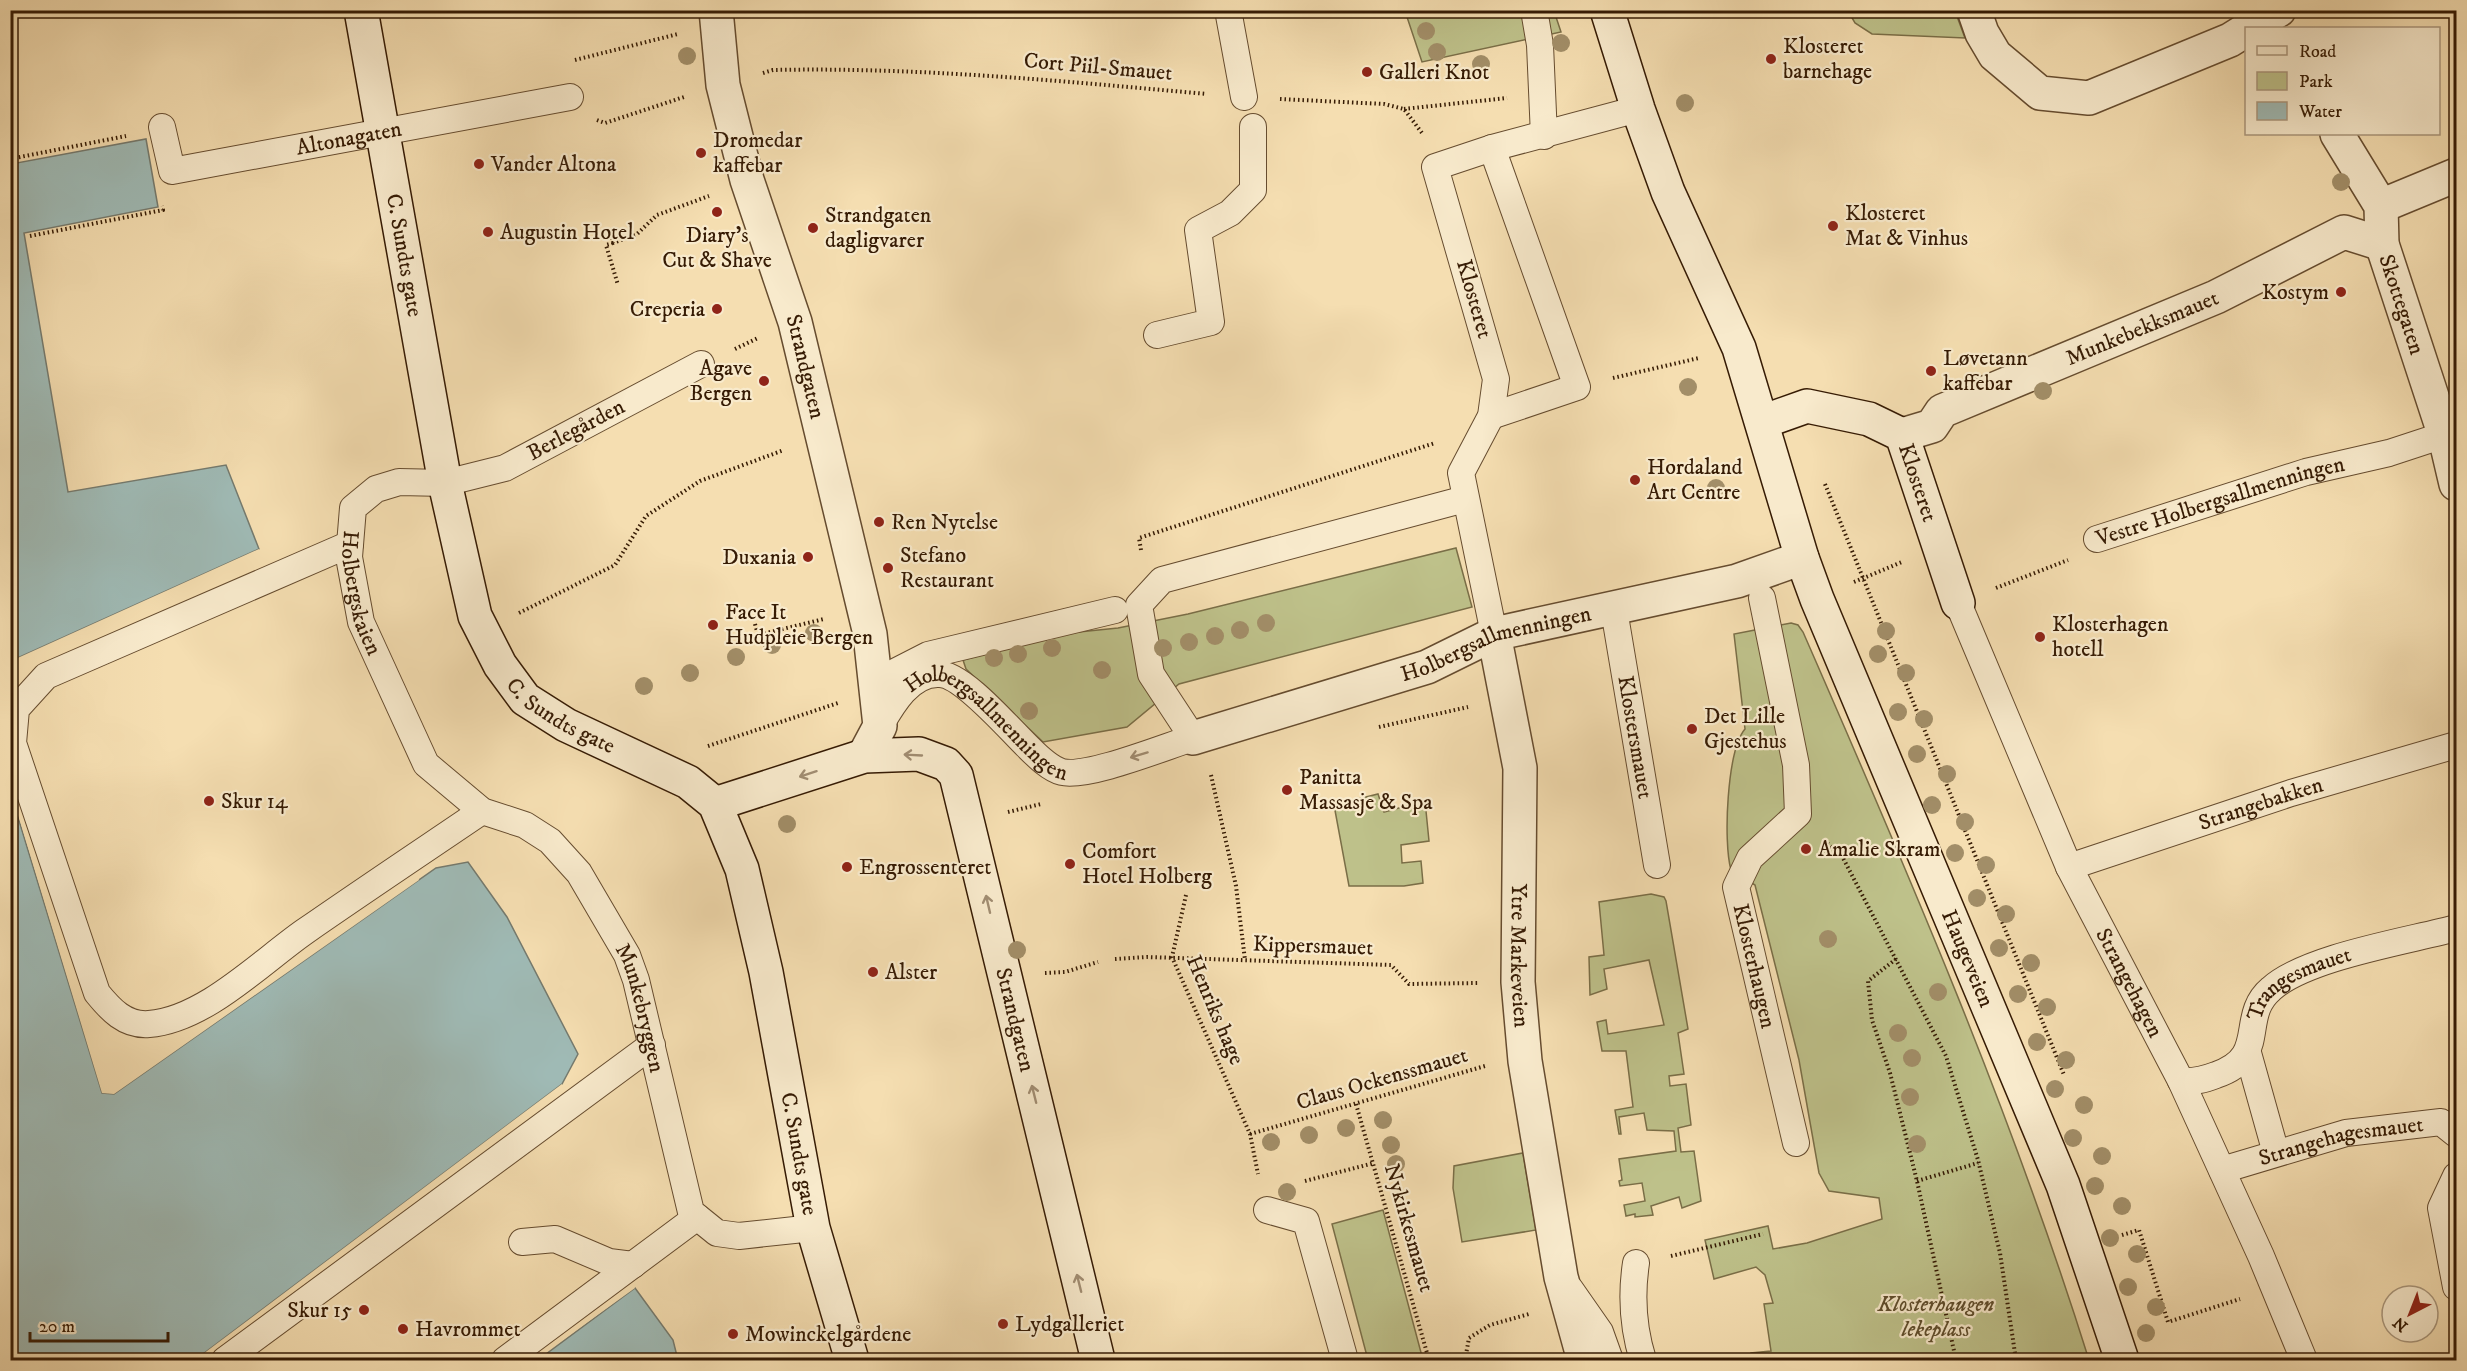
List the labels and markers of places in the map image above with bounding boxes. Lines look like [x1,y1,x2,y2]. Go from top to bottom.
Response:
place label: Klosteret barnehage [1783,33,1872,85]
marker: Klosteret barnehage [1764,52,1778,66]
place label: Galleri Knot [1379,59,1489,86]
marker: Galleri Knot [1360,65,1374,79]
place label: Dromedar kaffebar [713,127,803,179]
marker: Dromedar kaffebar [694,146,708,160]
place label: Vander Altona [490,151,617,178]
marker: Vander Altona [472,157,486,171]
place label: Klosteret Mat & Vinhus [1845,200,1968,252]
place label: Strandgaten dagligvarer [825,202,932,254]
marker: Diary's Cut & Shave [710,205,724,219]
place label: Augustin Hotel [500,219,634,246]
marker: Klosteret Mat & Vinhus [1826,219,1840,233]
marker: Strandgaten dagligvarer [806,221,820,235]
place label: Diary's Cut & Shave [662,222,772,274]
marker: Augustin Hotel [481,225,495,239]
place label: Kostym [2262,279,2329,306]
marker: Kostym [2334,285,2348,299]
place label: Creperia [630,296,706,323]
marker: Creperia [710,302,724,316]
place label: Løvetann kaffebar [1943,345,2028,397]
place label: Agave Bergen [689,355,753,407]
marker: Løvetann kaffebar [1924,364,1938,378]
marker: Agave Bergen [757,374,771,388]
place label: Hordaland Art Centre [1647,454,1743,506]
marker: Hordaland Art Centre [1628,473,1642,487]
place label: Ren Nytelse [891,509,998,536]
marker: Ren Nytelse [872,515,886,529]
place label: Stefano Restaurant [900,542,994,594]
place label: Duxania [722,544,797,571]
marker: Duxania [801,550,815,564]
marker: Stefano Restaurant [881,561,895,575]
place label: Face It Hudpleie Bergen [725,599,874,651]
place label: Klosterhagen hotell [2052,611,2169,663]
marker: Face It Hudpleie Bergen [706,618,720,632]
marker: Klosterhagen hotell [2033,630,2047,644]
place label: Det Lille Gjestehus [1704,703,1787,755]
marker: Det Lille Gjestehus [1685,722,1699,736]
place label: Panitta Massasje & Spa [1299,764,1433,816]
marker: Panitta Massasje & Spa [1280,783,1294,797]
place label: Skur 14 [221,788,289,815]
marker: Skur 14 [202,794,216,808]
place label: Amalie Skram [1818,836,1941,863]
place label: Comfort Hotel Holberg [1082,838,1212,890]
marker: Amalie Skram [1799,842,1813,856]
place label: Engrossenteret [859,854,991,881]
marker: Comfort Hotel Holberg [1063,857,1077,871]
marker: Engrossenteret [840,860,854,874]
place label: Alster [885,959,938,986]
marker: Alster [866,965,880,979]
place label: Skur 15 [287,1297,352,1324]
marker: Skur 15 [357,1303,371,1317]
place label: Lydgalleriet [1015,1311,1124,1338]
place label: Havrommet [415,1316,520,1343]
marker: Lydgalleriet [996,1317,1010,1331]
place label: Mowinckelgårdene [745,1321,911,1348]
marker: Havrommet [396,1322,410,1336]
marker: Mowinckelgårdene [726,1327,740,1341]

